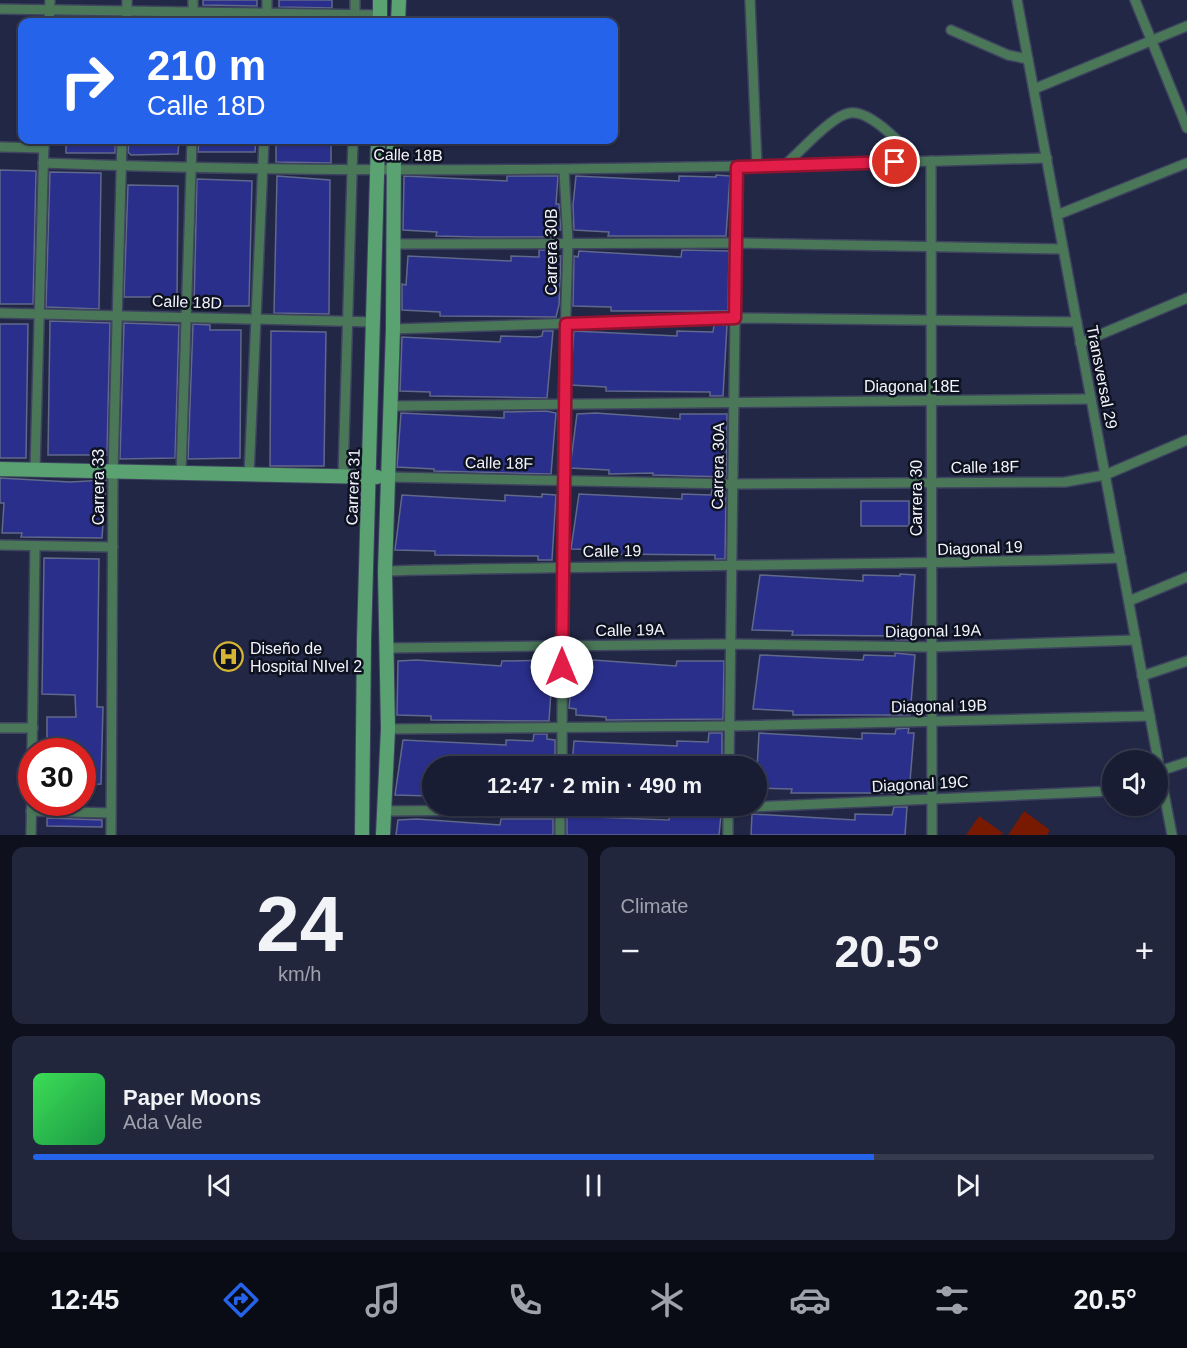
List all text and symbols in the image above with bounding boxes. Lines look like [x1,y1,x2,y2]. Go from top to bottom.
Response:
icon: right [48,42,126,120]
text: 210 m [147,42,266,89]
text: Calle 18D [147,91,266,121]
pin [869,136,920,187]
icon: arrive [878,145,911,178]
street label: Calle 18B [373,146,443,164]
street label: Carrera 30B [543,208,560,296]
street label: Calle 18D [152,292,222,312]
street label: Transversal 29 [1084,324,1120,430]
street label: Diagonal 18E [864,378,960,395]
street label: Carrera 30A [709,422,727,510]
street label: Carrera 31 [343,448,363,526]
street label: Carrera 33 [90,449,107,525]
street label: Calle 18F [465,454,534,472]
street label: Calle 18F [951,458,1020,476]
street label: Carrera 30 [908,460,925,536]
street label: Diagonal 19 [937,538,1023,558]
street label: Calle 19 [583,542,642,560]
street label: Calle 19A [595,621,665,639]
street label: Diagonal 19A [885,622,982,640]
position arrow [530,635,594,699]
place label: Diseño de Hospital NIvel 2 [250,640,362,675]
hospital icon: Diseño de Hospital NIvel 2 [213,641,245,673]
street label: Diagonal 19B [891,697,987,715]
speed limit sign: 30 [18,738,96,816]
map controls [1102,750,1168,816]
button: sound [1102,750,1168,816]
text: 12:47 · 2 min · 490 m [487,773,702,798]
street label: Diagonal 19C [871,773,969,795]
text: 24 [256,880,343,968]
text: Climate [621,895,688,917]
text: 20.5° [834,926,940,977]
text: − [621,932,640,969]
text: + [1135,932,1154,969]
text: km/h [278,963,321,985]
text: Paper Moons [123,1085,261,1110]
text: Ada Vale [123,1111,203,1133]
icon: previous [203,1169,236,1202]
icon: pause [577,1169,610,1202]
icon: next [951,1169,984,1202]
icon: directions [220,1279,262,1321]
icon: music [362,1279,404,1321]
icon: phone [504,1279,546,1321]
icon: climate [646,1279,688,1321]
icon: car [789,1279,831,1321]
icon: filters [931,1279,973,1321]
text: 12:45 [50,1285,119,1315]
text: 20.5° [1073,1285,1137,1315]

